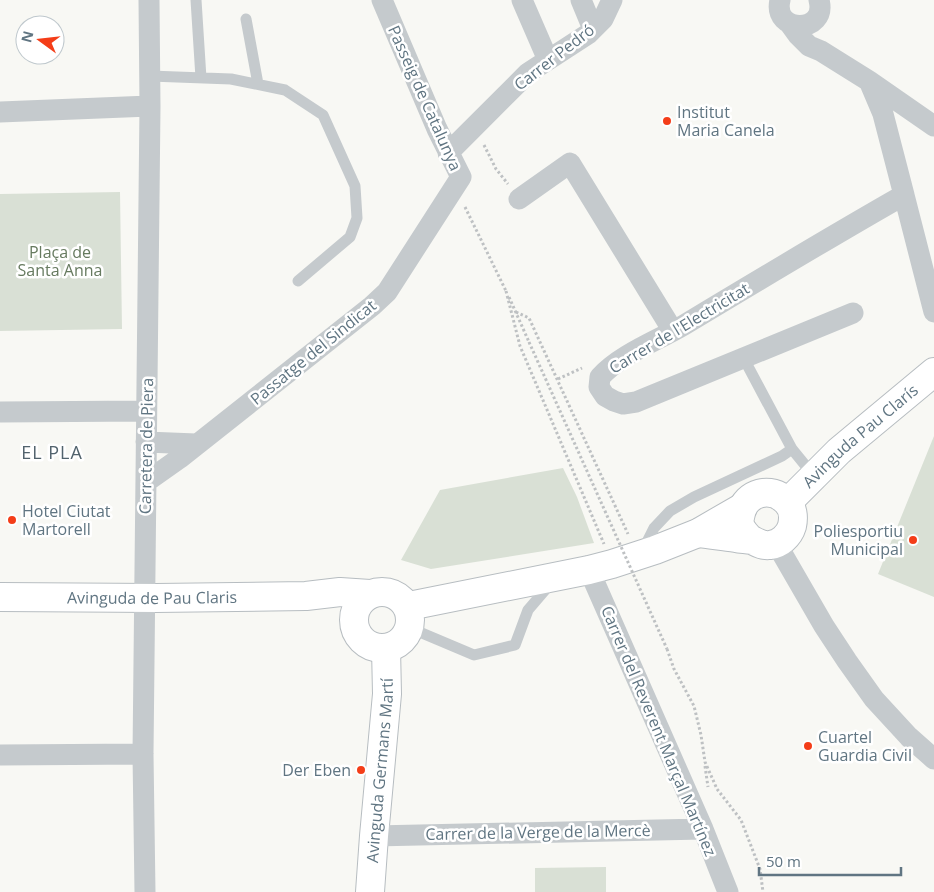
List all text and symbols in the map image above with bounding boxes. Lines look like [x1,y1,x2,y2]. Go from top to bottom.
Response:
north arrow [15,15,65,65]
street label: Carrer Pedró [509,19,599,95]
street label: Passeig de Catalunya [383,22,467,174]
text: N [16,29,38,44]
place label: Institut Maria Canela [677,101,775,141]
marker: Institut Maria Canela [661,115,673,127]
park label: Plaça de Santa Anna [18,241,102,281]
street label: Carrer de l'Electricitat [605,277,754,379]
street label: Passatge del Sindicat [246,294,381,410]
street label: Carretera de Piera [134,378,158,514]
street label: Avinguda Pau Clarís [798,379,922,492]
district label: EL PLA [21,440,83,464]
place label: Hotel Ciutat Martorell [22,500,111,540]
marker: Hotel Ciutat Martorell [6,514,18,526]
place label: Poliesportiu Municipal [814,520,903,560]
marker: Poliesportiu Municipal [907,534,919,546]
street label: Avinguda de Pau Claris [67,586,237,609]
street label: Carrer del Reverent Marçal Martínez [596,602,722,860]
street label: Avinguda Germans Martí [361,677,398,864]
place label: Cuartel Guardia Civil [818,726,912,766]
marker: Cuartel Guardia Civil [802,740,814,752]
place label: Der Eben [282,759,351,781]
marker: Der Eben [355,764,367,776]
street label: Carrer de la Verge de la Mercè [425,819,651,845]
scale bar [759,844,902,876]
text: 50 m [766,851,801,871]

